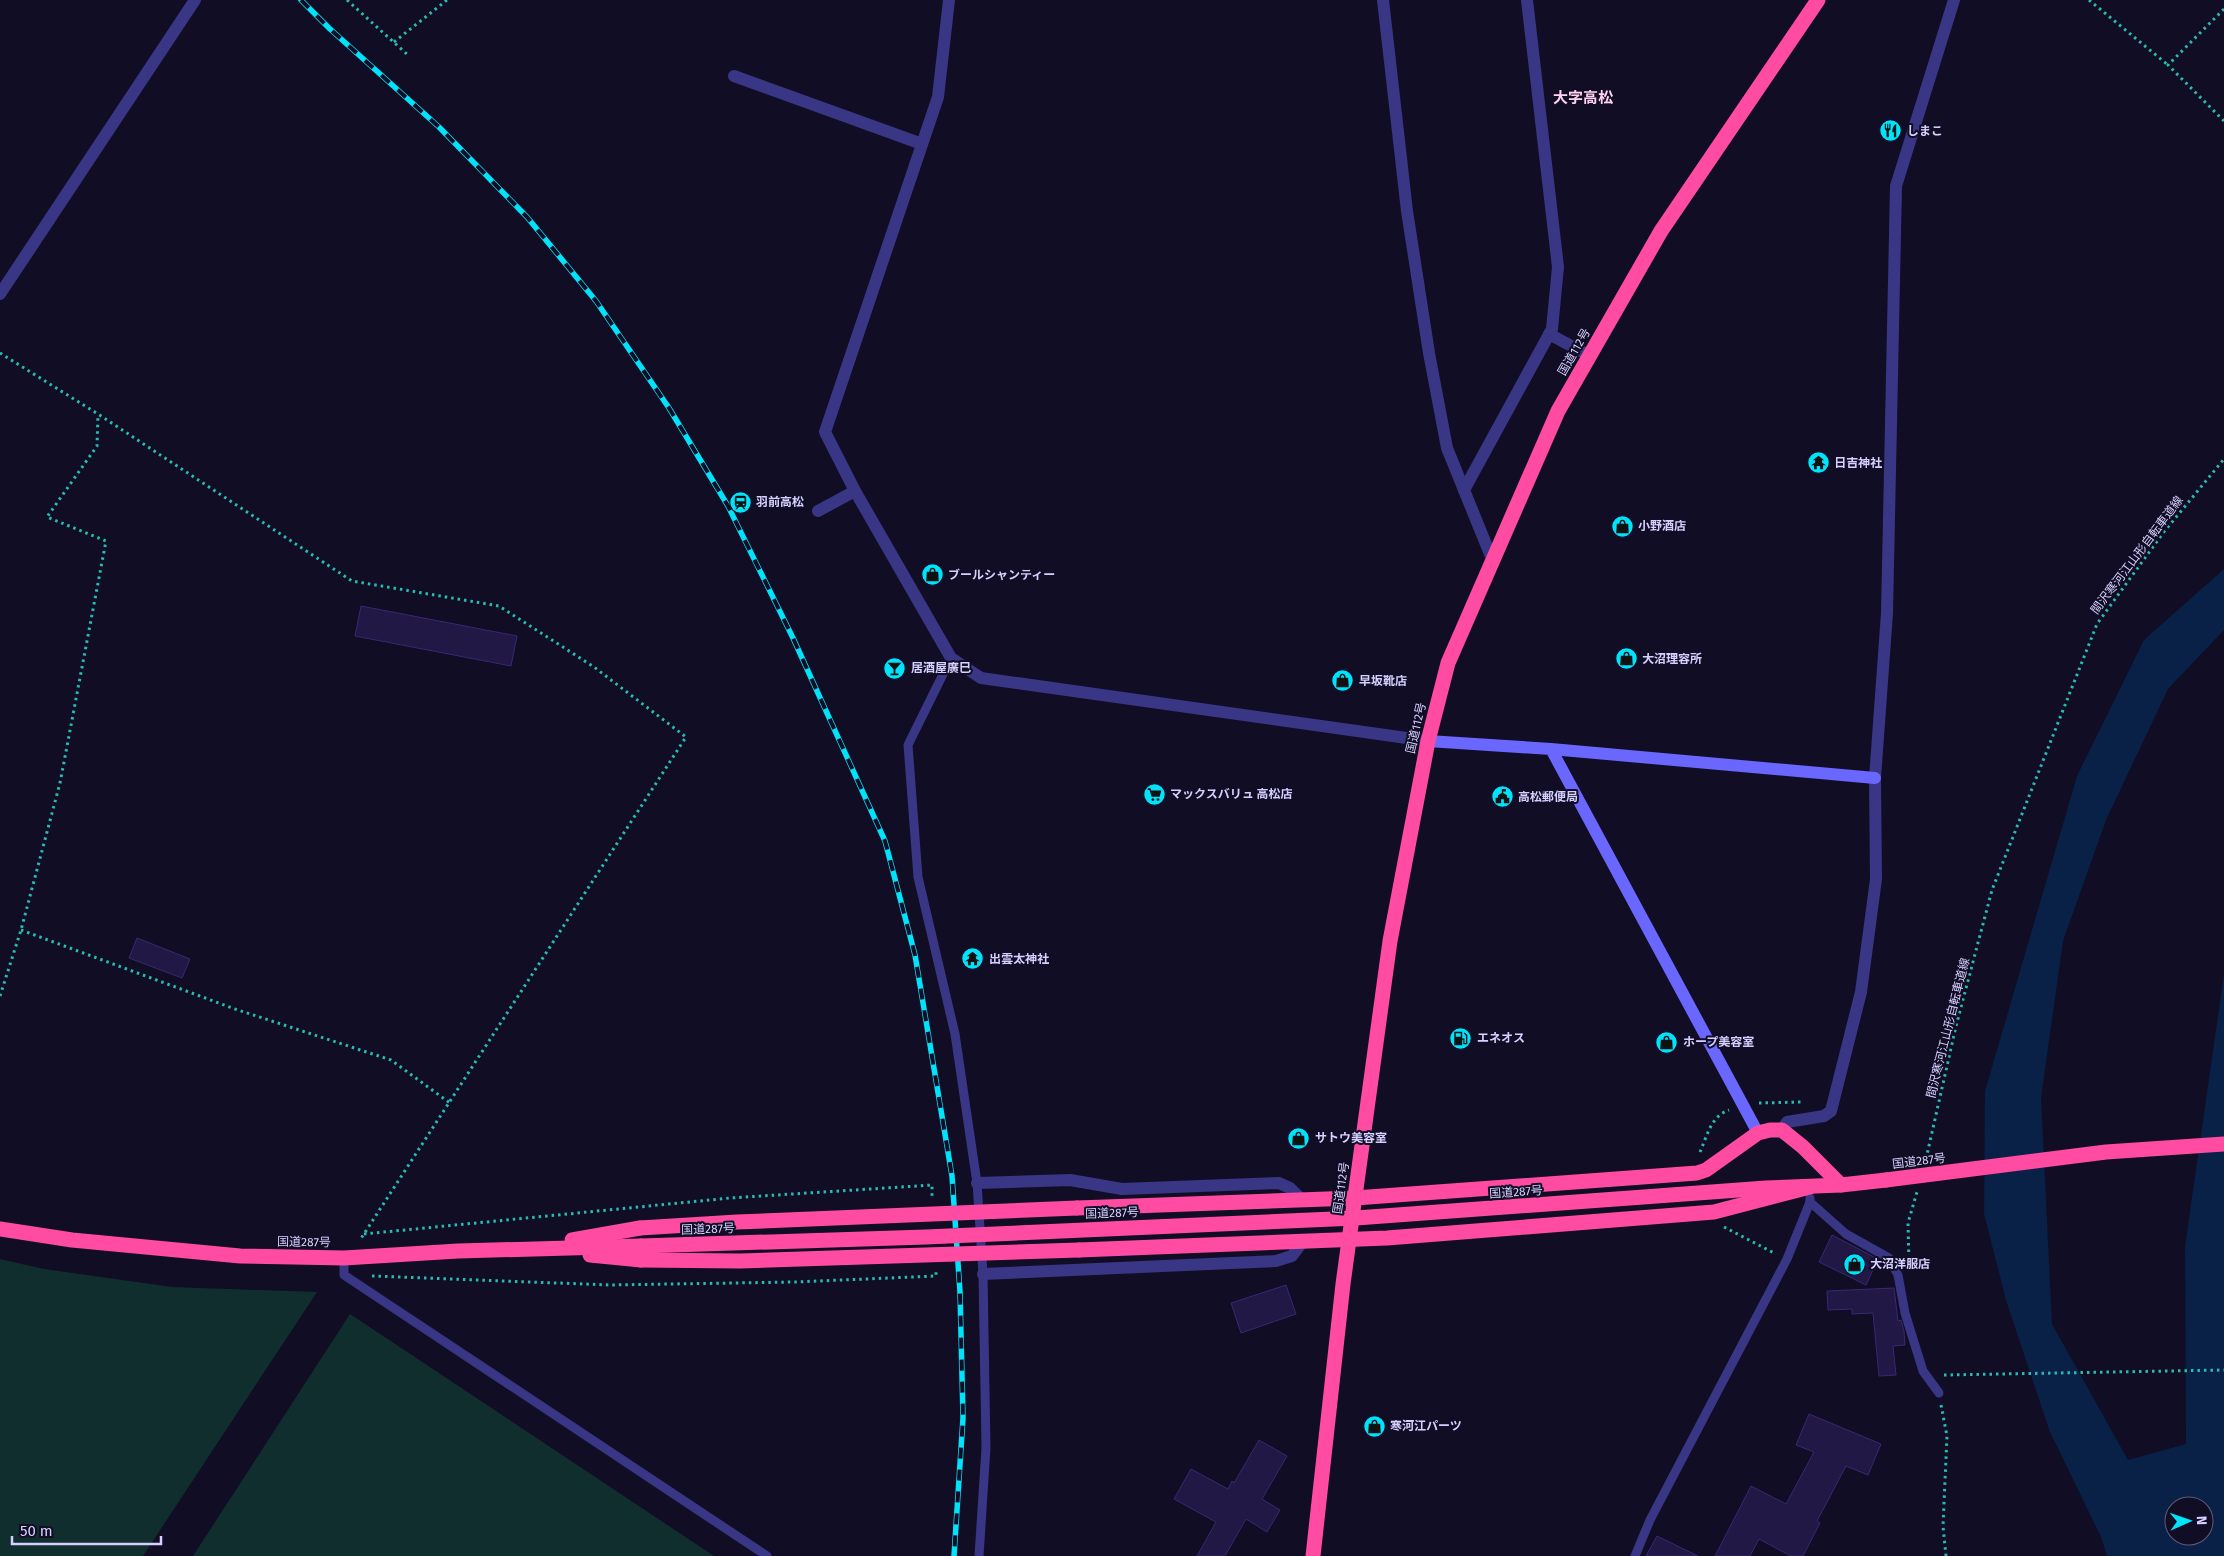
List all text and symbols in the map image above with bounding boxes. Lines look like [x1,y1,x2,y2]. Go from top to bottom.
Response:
district label: 大字高松 [1553,89,1613,107]
restaurant icon: しまこ [1879,119,1903,143]
place label: しまこ [1907,124,1943,138]
street label: 国道112号 [1555,326,1593,378]
temple icon: 日吉神社 [1806,451,1830,475]
place label: 日吉神社 [1834,456,1882,470]
station icon: 羽前高松 [728,490,752,514]
street label: 間沢寒河江山形自転車道線 [2088,493,2186,617]
place label: 羽前高松 [756,495,804,509]
shop icon: 小野酒店 [1610,514,1634,538]
place label: 小野酒店 [1638,519,1686,533]
shop icon: ブールシャンティー [920,563,944,587]
place label: ブールシャンティー [948,568,1055,582]
shop icon: 大沼理容所 [1614,647,1638,671]
place label: 大沼理容所 [1642,652,1702,666]
bar icon: 居酒屋廣巳 [883,656,907,680]
place label: 居酒屋廣巳 [911,661,971,675]
shop icon: 早坂靴店 [1331,669,1355,693]
place label: 早坂靴店 [1359,674,1407,688]
street label: 国道112号 [1403,701,1429,755]
supermarket icon: マックスバリュ 高松店 [1142,782,1166,806]
public building icon: 高松郵便局 [1490,785,1514,809]
place label: マックスバリュ 高松店 [1170,787,1293,801]
place label: 高松郵便局 [1518,790,1578,804]
temple icon: 出雲太神社 [961,947,985,971]
place label: 出雲太神社 [989,952,1049,966]
street label: 間沢寒河江山形自転車道線 [1924,956,1972,1100]
fuel station icon: エネオス [1449,1026,1473,1050]
shop icon: ホープ美容室 [1655,1030,1679,1054]
place label: エネオス [1477,1031,1525,1045]
place label: ホープ美容室 [1683,1035,1754,1049]
shop icon: サトウ美容室 [1287,1126,1311,1150]
place label: サトウ美容室 [1315,1131,1387,1145]
street label: 国道287号 [1891,1151,1947,1171]
street label: 国道112号 [1330,1161,1352,1215]
street label: 国道287号 [1489,1183,1543,1201]
street label: 国道287号 [1085,1205,1139,1221]
street label: 国道287号 [681,1221,735,1237]
street label: 国道287号 [277,1235,331,1249]
shop icon: 大沼洋服店 [1842,1252,1866,1276]
place label: 大沼洋服店 [1870,1257,1930,1271]
shop icon: 寒河江パーツ [1362,1414,1386,1438]
place label: 寒河江パーツ [1390,1419,1462,1433]
north arrow [2164,1496,2214,1546]
scale bar [12,1514,161,1546]
text: N [2193,1516,2210,1526]
text: 50 m [20,1522,53,1540]

